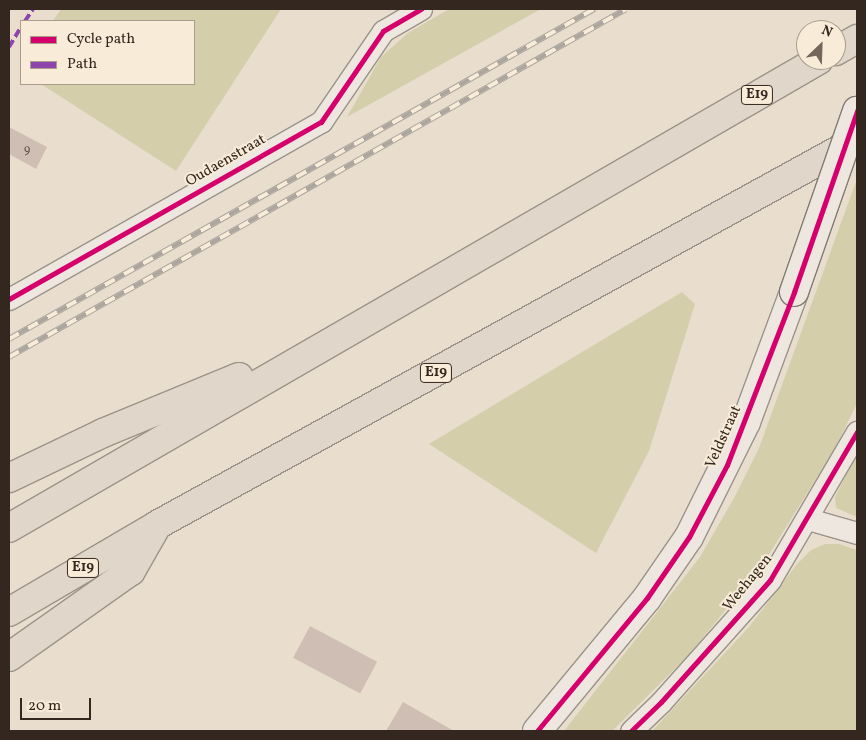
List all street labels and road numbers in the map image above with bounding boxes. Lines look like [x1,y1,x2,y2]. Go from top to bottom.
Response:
road number: E19 [741,84,773,106]
street label: Oudaenstraat [183,131,269,191]
road number: E19 [420,362,452,384]
street label: Veldstraat [702,403,746,471]
street label: Weehagen [720,551,776,615]
road number: E19 [67,556,99,580]

